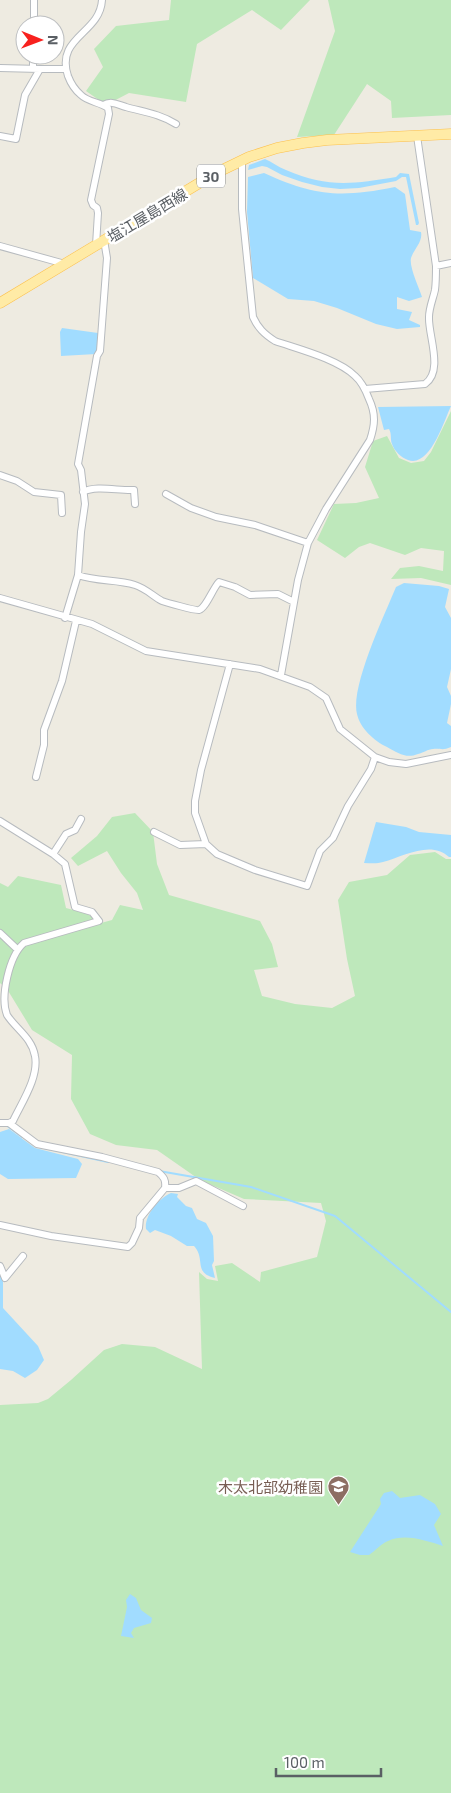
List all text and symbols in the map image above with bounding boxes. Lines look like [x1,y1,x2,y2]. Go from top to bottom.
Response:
north arrow [15,15,65,65]
text: N [45,35,62,45]
road number: 30 [197,165,225,188]
street label: 塩江屋島西線 [104,184,190,246]
school or university icon: 木太北部幼稚園 [327,1475,351,1506]
place label: 木太北部幼稚園 [218,1478,323,1496]
scale bar [276,1746,381,1778]
text: 100 m [284,1753,325,1771]

